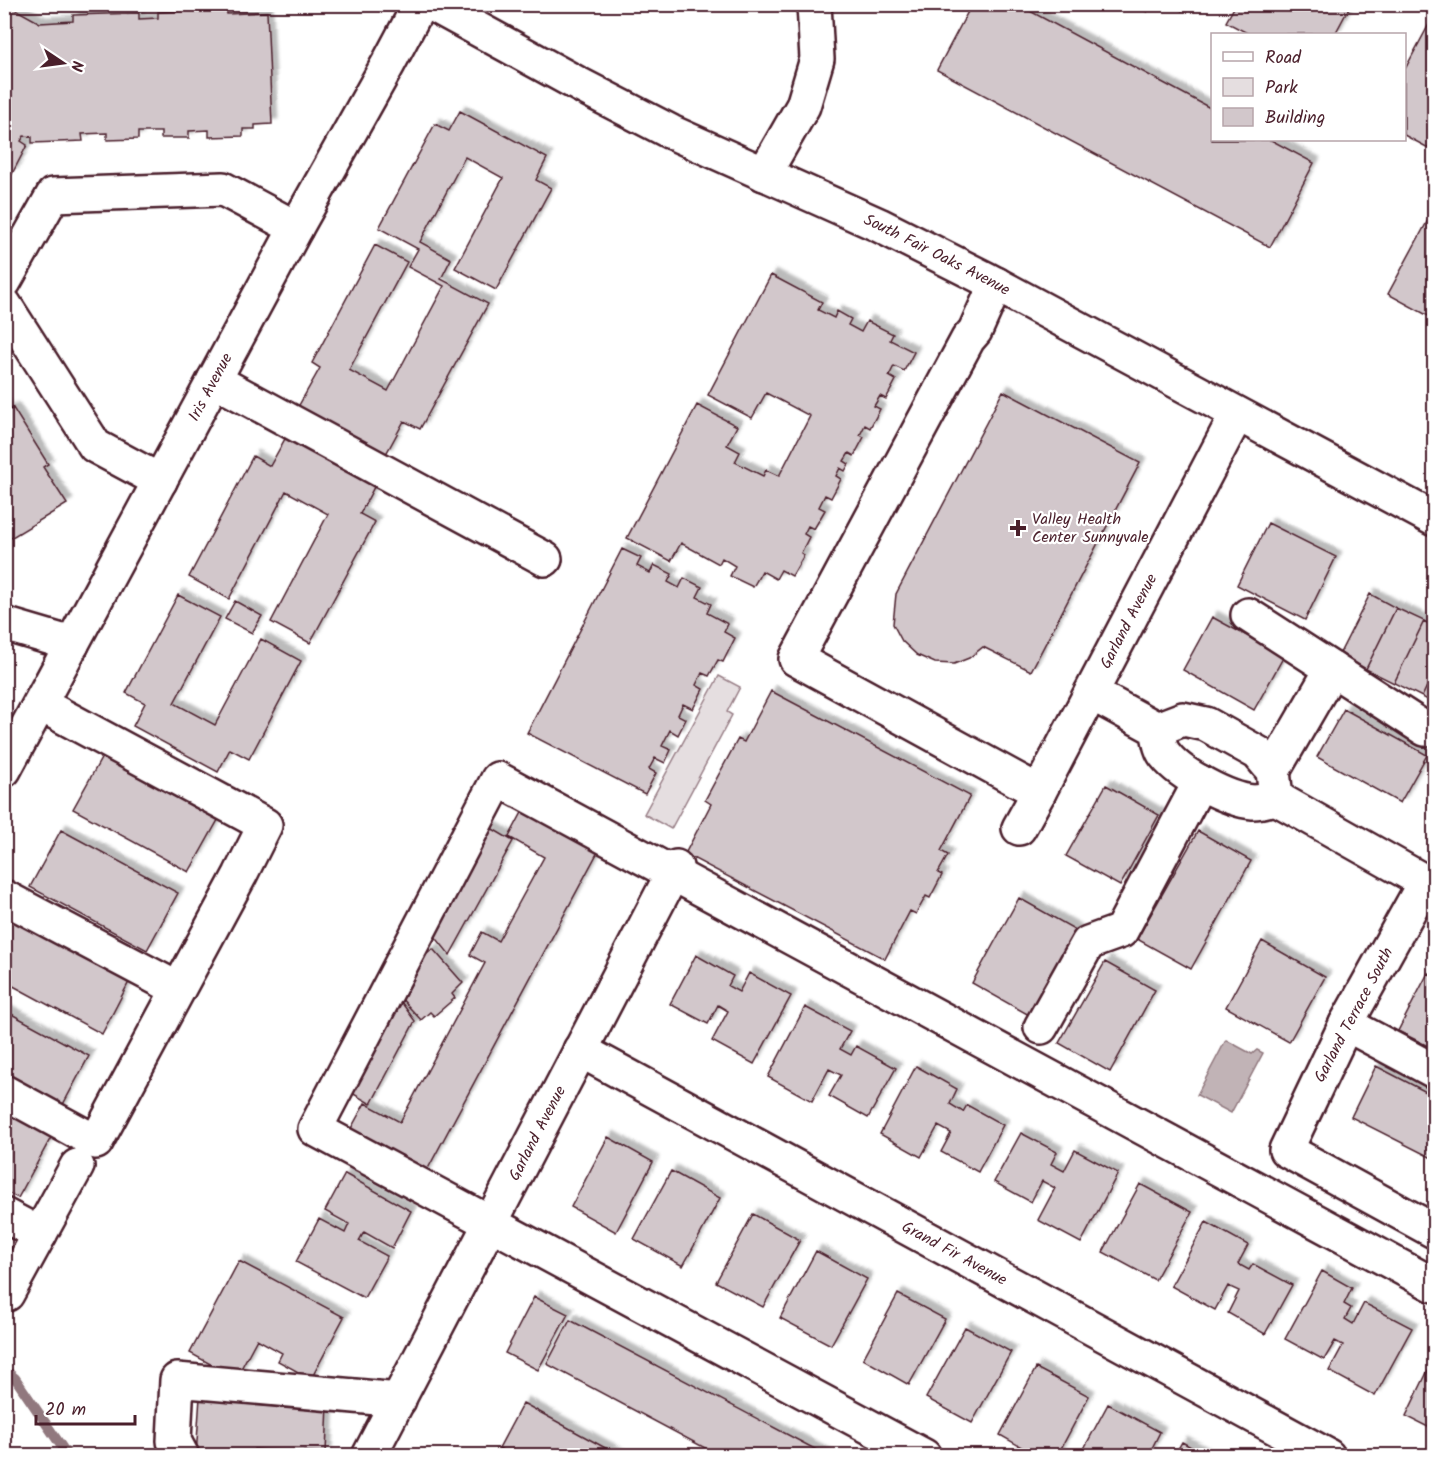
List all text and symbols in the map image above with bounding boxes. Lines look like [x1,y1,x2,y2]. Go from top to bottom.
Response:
north arrow [33,33,93,93]
legend [1211,33,1406,141]
text: Road [1265,44,1302,73]
text: N [63,58,89,74]
text: Park [1265,74,1298,103]
text: Building [1265,104,1325,133]
street label: South Fair Oaks Avenue [860,207,1015,302]
street label: Iris Avenue [182,348,239,426]
place label: Valley Health Center Sunnyvale [1032,507,1149,550]
marker: Valley Health Center Sunnyvale [1009,519,1027,537]
street label: Garland Avenue [1093,569,1164,673]
street label: Garland Terrace South [1308,943,1400,1087]
street label: Garland Avenue [502,1081,572,1185]
street label: Grand Fir Avenue [897,1214,1012,1292]
scale bar [36,1388,135,1426]
text: 20 m [45,1396,86,1425]

